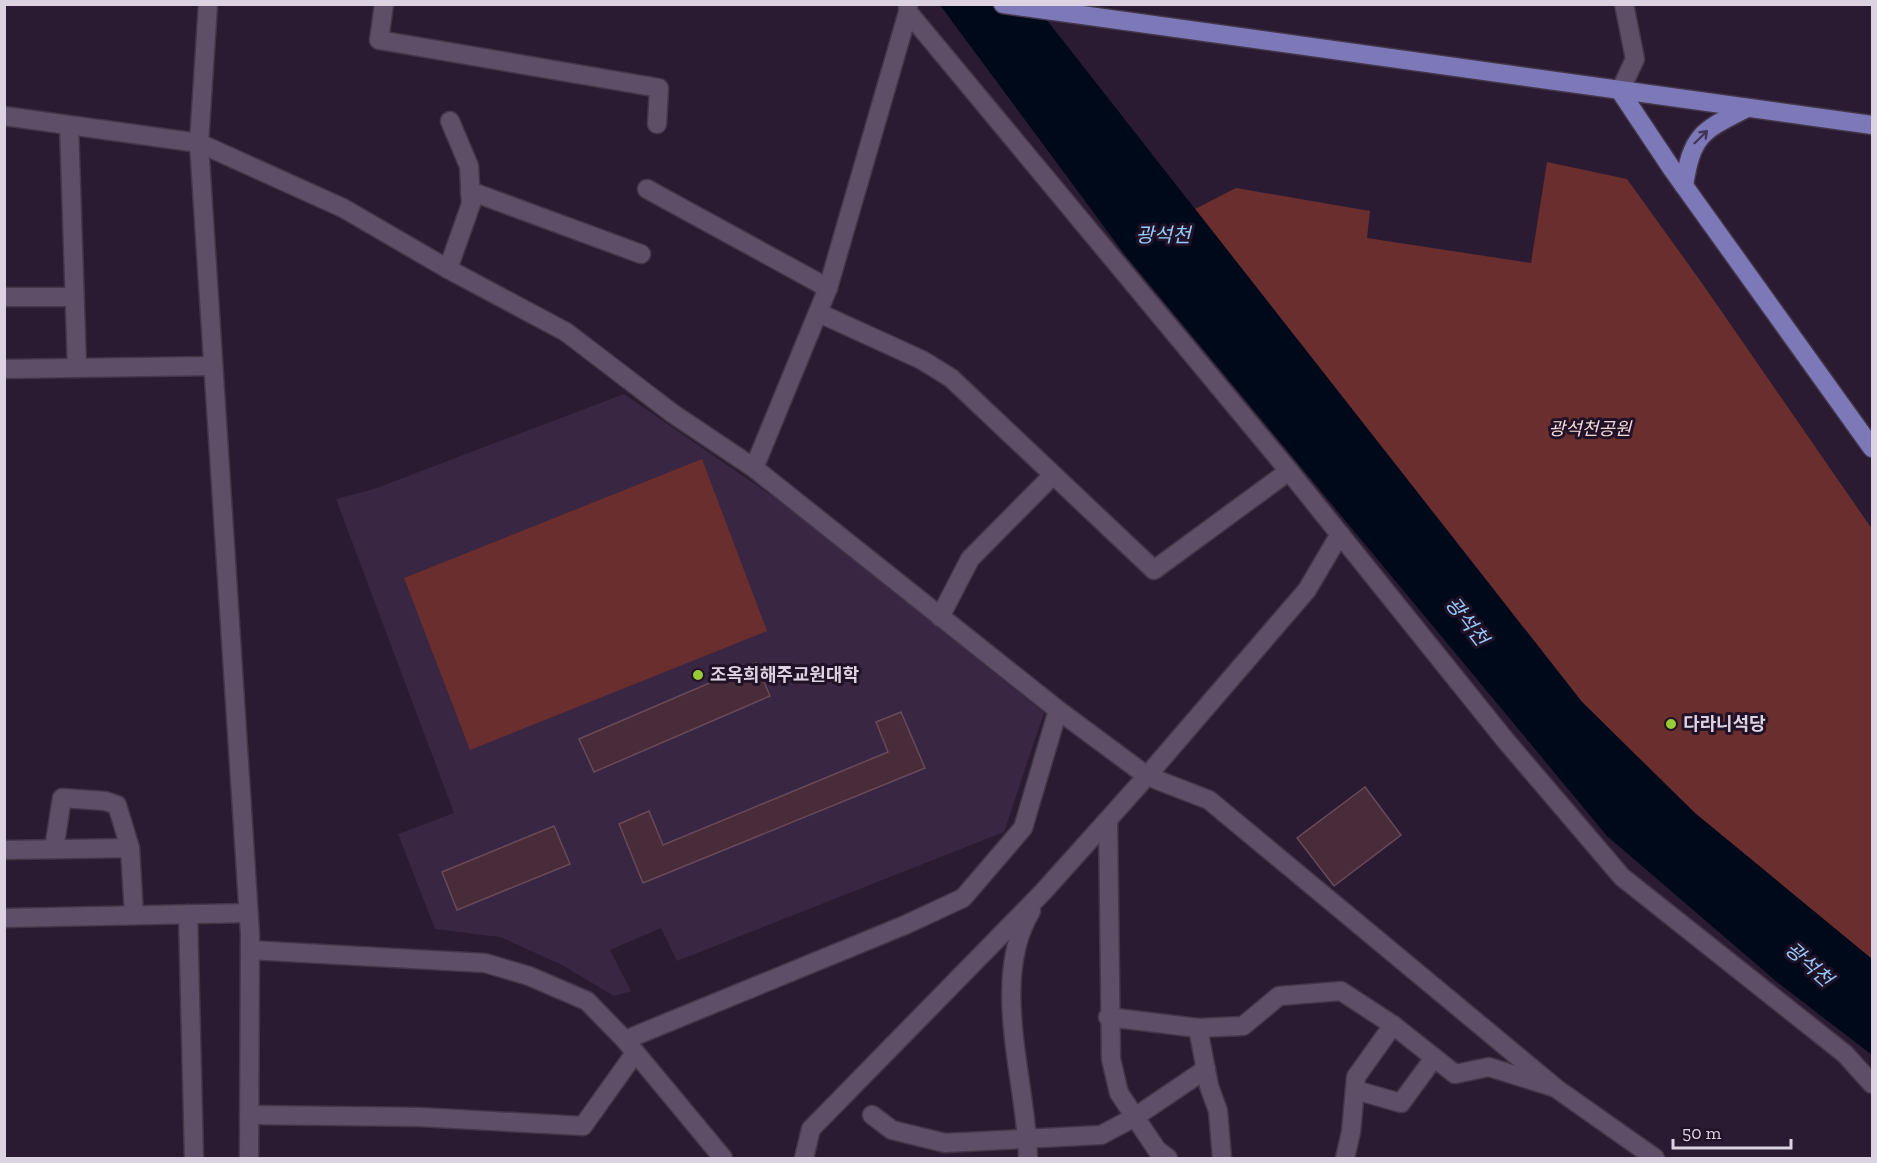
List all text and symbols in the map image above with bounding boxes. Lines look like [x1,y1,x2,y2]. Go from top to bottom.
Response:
one-way arrow [1694,129,1709,144]
water label: 광석천 [1135,223,1193,247]
park label: 광석천공원 [1549,418,1633,440]
water label: 광석천 [1441,592,1495,652]
place label: 조옥희해주교원대학 [710,664,859,686]
marker: 조옥희해주교원대학 [691,668,705,682]
place label: 다라니석당 [1683,713,1766,735]
marker: 다라니석당 [1664,717,1678,731]
water label: 광석천 [1780,937,1839,993]
scale bar [1673,1112,1792,1150]
text: 50 m [1682,1122,1722,1144]

